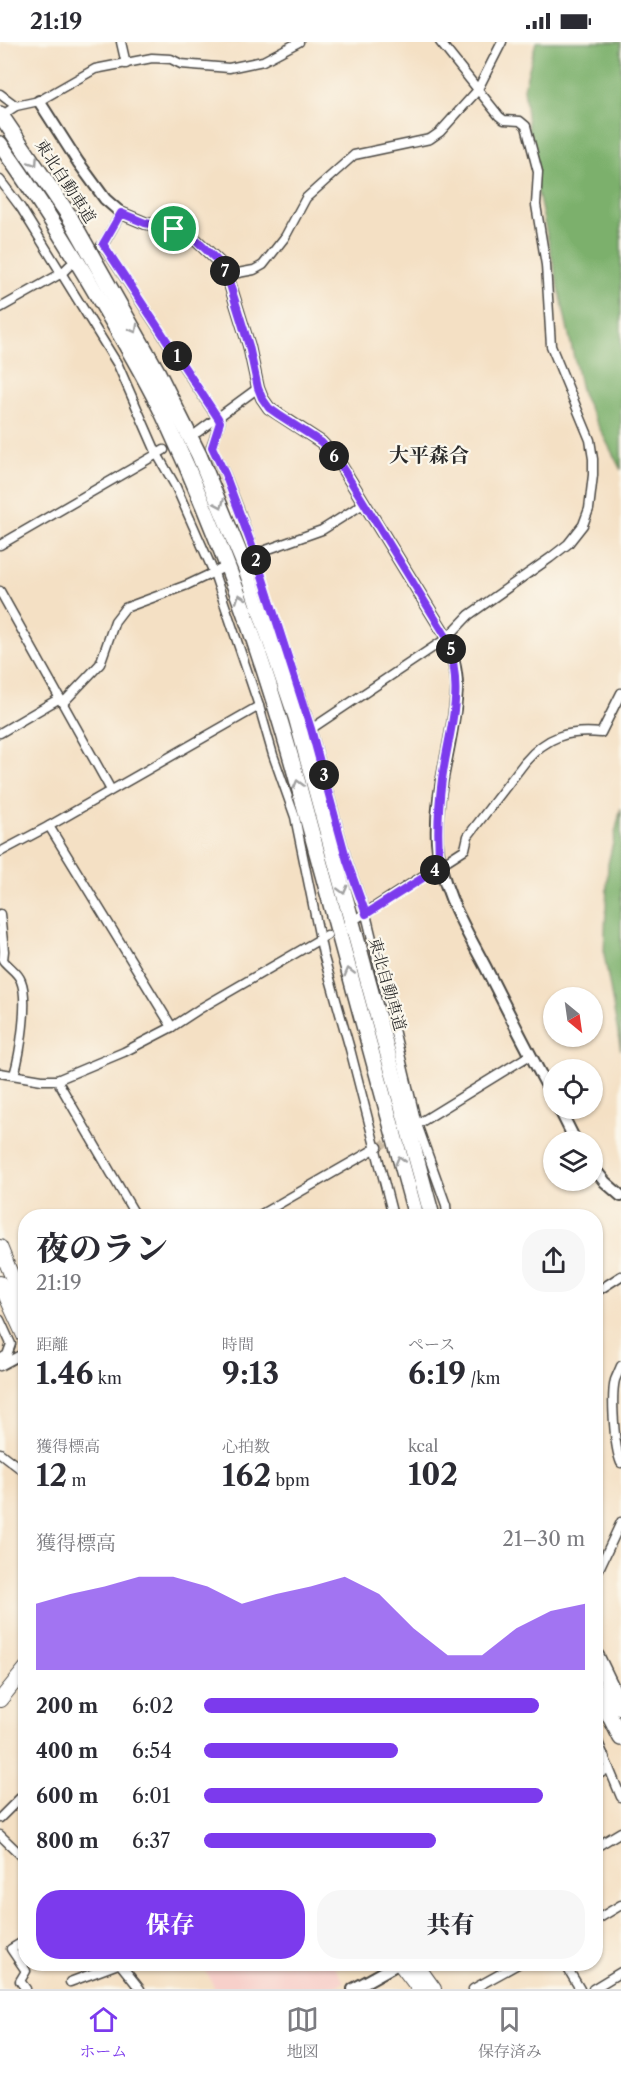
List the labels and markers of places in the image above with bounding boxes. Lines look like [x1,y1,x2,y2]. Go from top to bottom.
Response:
pin [148,203,199,254]
pin: 7 [210,256,240,286]
pin: 1 [162,341,192,371]
pin: 6 [319,441,349,471]
pin: 2 [241,545,271,575]
pin: 5 [436,634,466,664]
pin: 3 [309,760,339,790]
pin: 4 [420,855,450,885]

